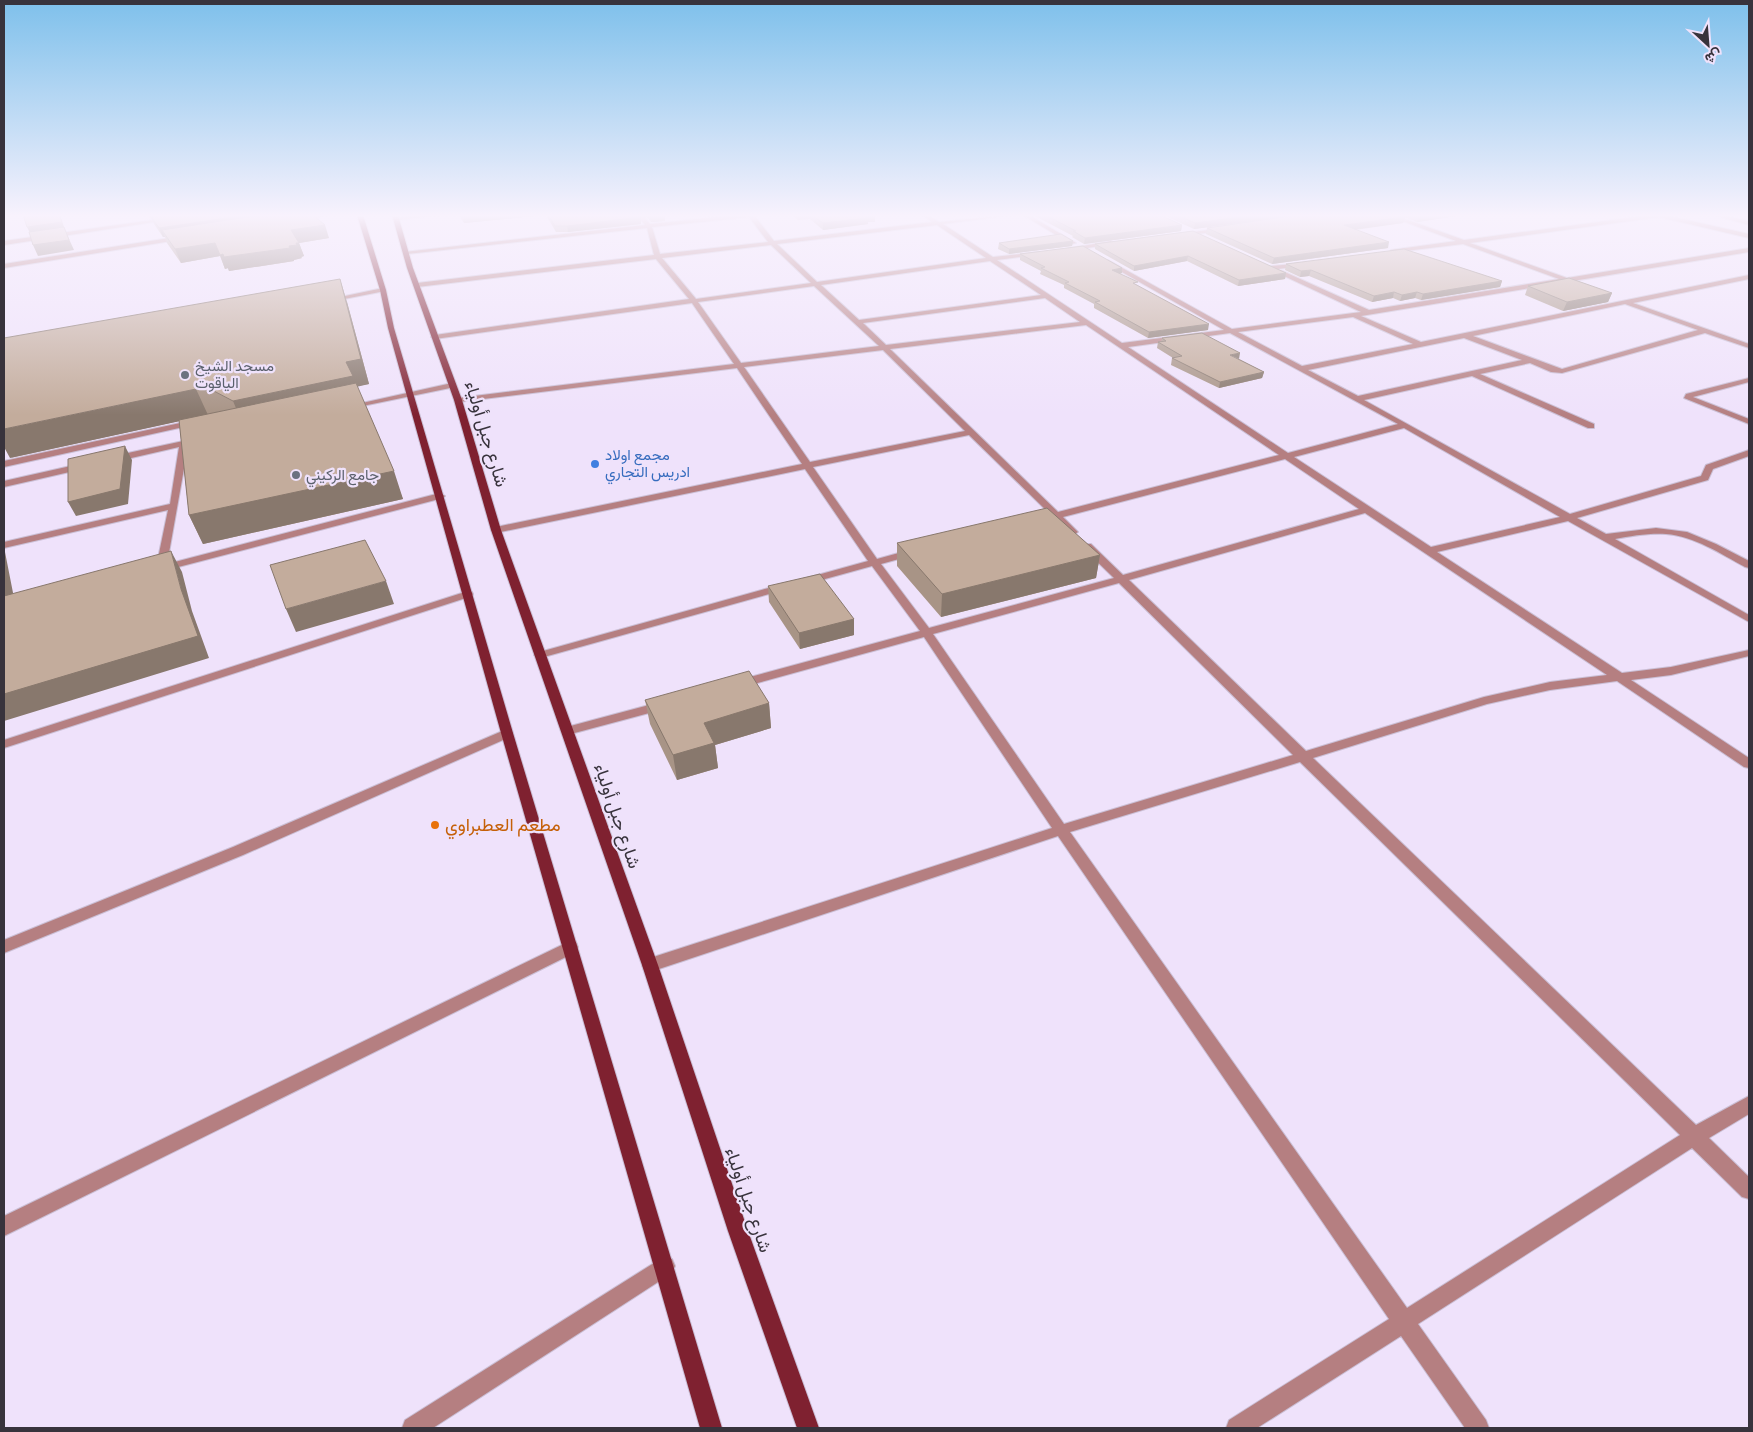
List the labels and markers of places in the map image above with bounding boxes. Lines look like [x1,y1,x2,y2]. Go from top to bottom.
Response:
place label: مسجد الشيخ الياقوت [195,356,274,394]
marker: مسجد الشيخ الياقوت [179,369,191,381]
place label: مجمع اولاد ادريس التجاري [605,445,690,485]
marker: مجمع اولاد ادريس التجاري [589,458,601,470]
place label: جامع الركيني [306,465,379,488]
marker: جامع الركيني [290,469,302,481]
place label: مطعم العطبراوي [445,813,561,840]
marker: مطعم العطبراوي [429,819,441,831]

